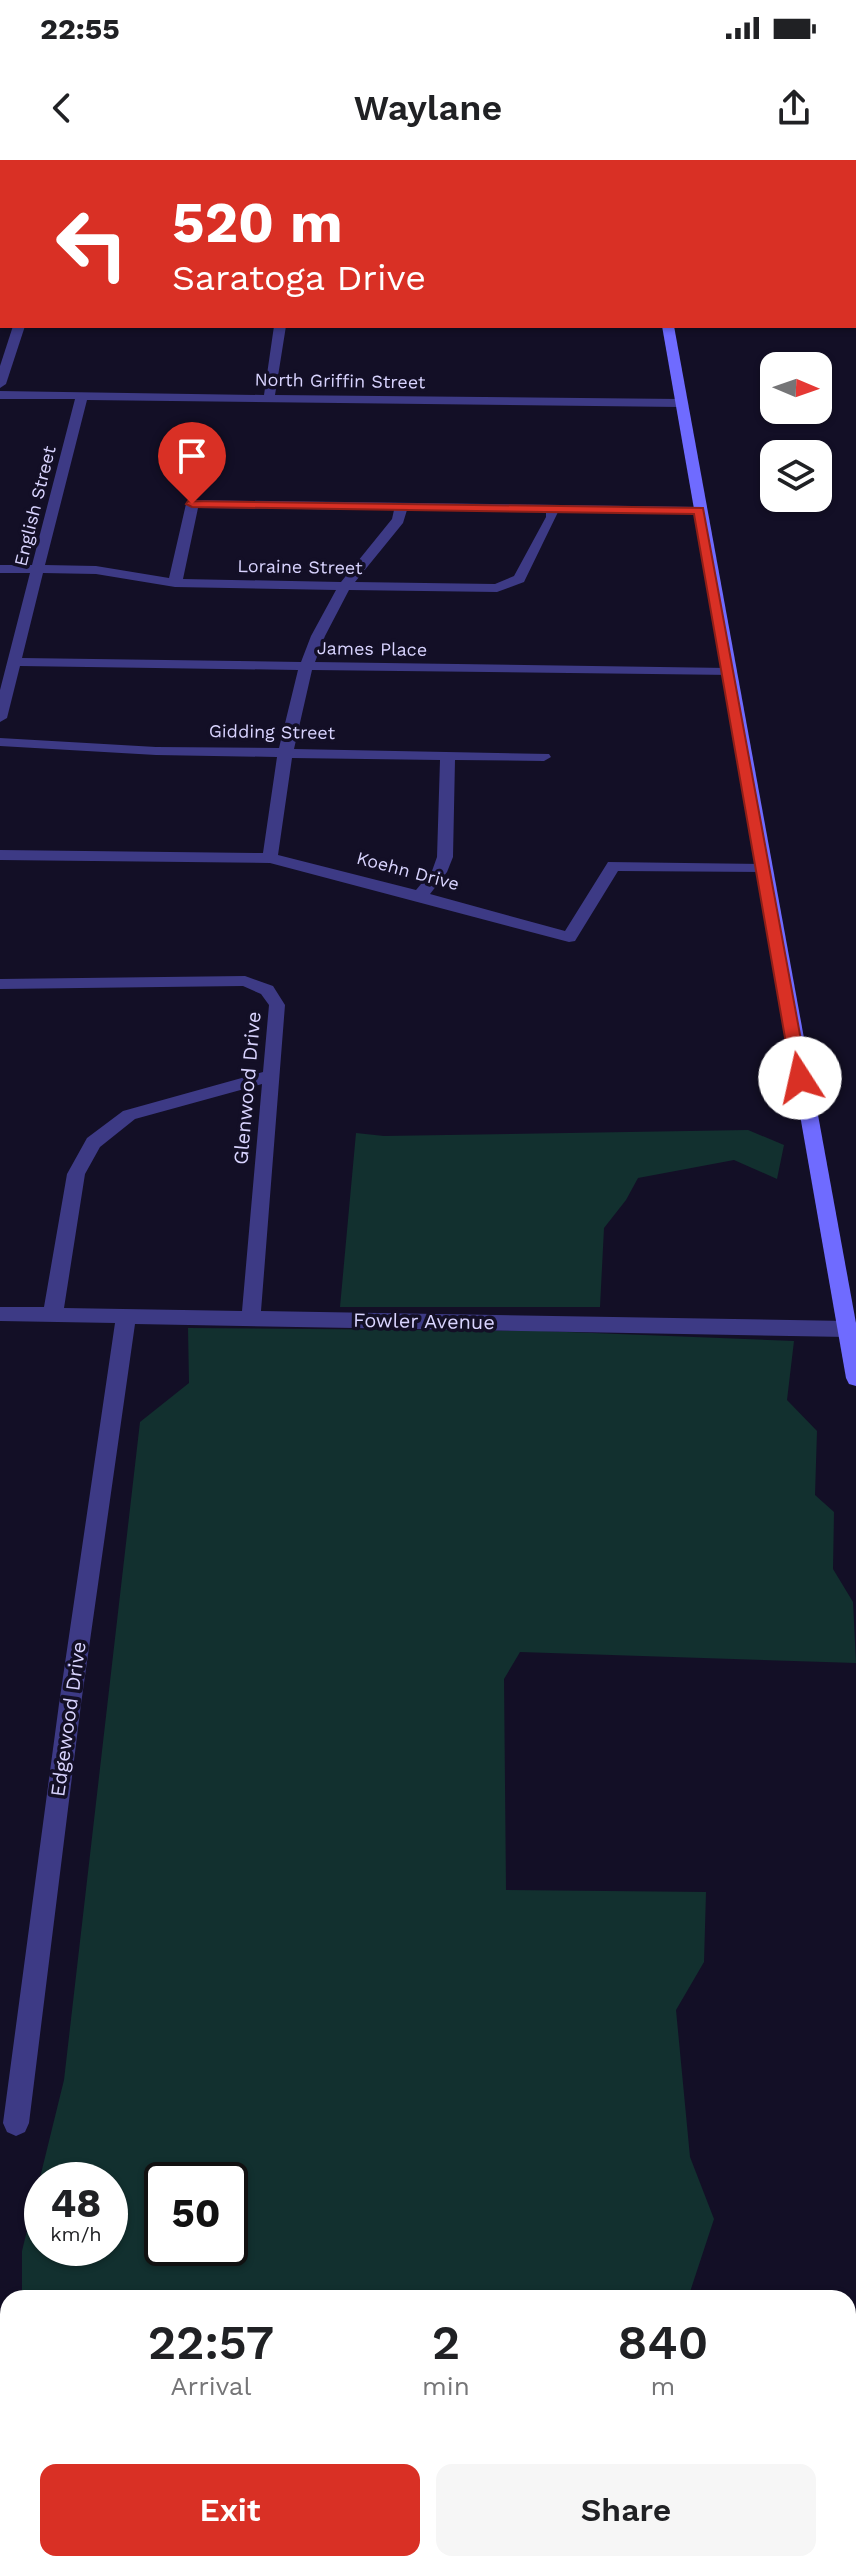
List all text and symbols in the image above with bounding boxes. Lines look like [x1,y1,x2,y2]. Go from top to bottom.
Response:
text: 22:55 [40,11,120,46]
icon: back [40,86,84,130]
icon: share [772,86,816,130]
text: Waylane [354,87,502,129]
text: 520 m [172,190,343,256]
icon: left [40,192,144,296]
text: Saratoga Drive [172,257,426,299]
north arrow [760,352,832,424]
map controls [760,352,832,512]
street label: North Griffin Street [254,369,426,392]
pin [158,422,226,504]
icon: arrive [170,434,214,478]
button: layers [760,440,832,512]
street label: English Street [9,443,60,568]
street label: Loraine Street [237,555,363,578]
street label: James Place [317,637,427,660]
street label: Gidding Street [209,720,336,743]
street label: Koehn Drive [354,847,462,894]
street label: Glenwood Drive [228,1010,266,1166]
position arrow [758,1036,842,1120]
street label: Fowler Avenue [353,1308,495,1334]
street label: Edgewood Drive [45,1640,91,1798]
speed limit sign: 50 [144,2162,248,2266]
text: 48 [51,2180,101,2227]
text: km/h [50,2222,102,2246]
text: 22:57 [148,2314,274,2371]
text: 2 [432,2314,460,2371]
text: 840 [617,2314,708,2371]
text: Arrival [170,2371,252,2401]
text: min [422,2371,470,2401]
text: m [650,2371,675,2401]
button: Exit [40,2464,420,2556]
button: Share [436,2464,816,2556]

